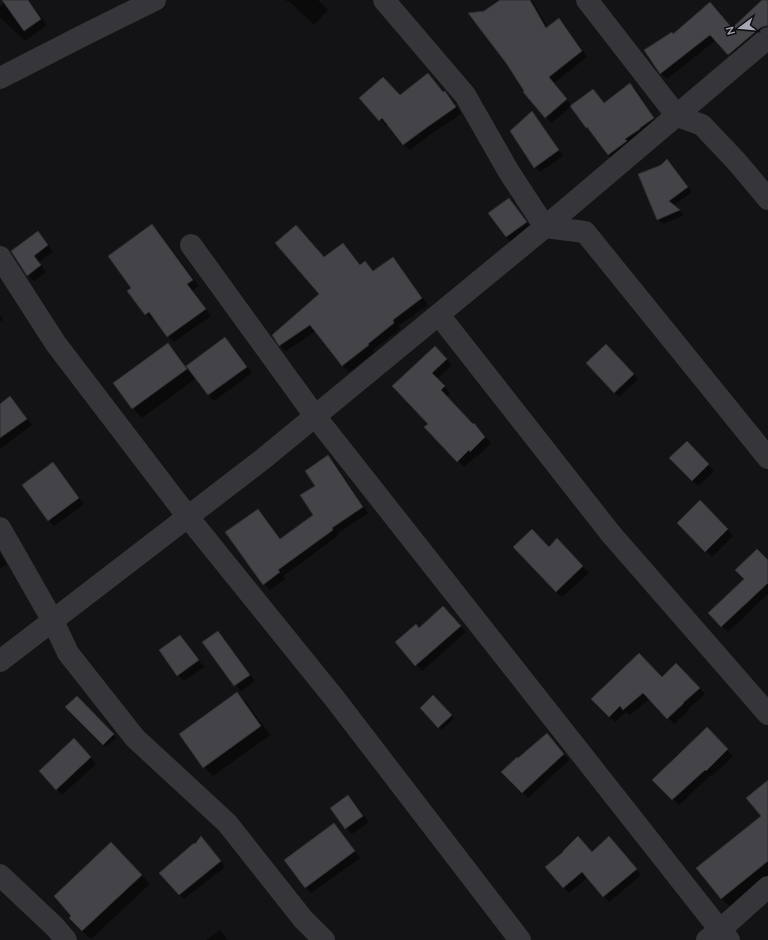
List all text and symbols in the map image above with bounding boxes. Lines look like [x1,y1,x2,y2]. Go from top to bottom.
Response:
north arrow [720,8,760,48]
text: N [723,25,739,37]

